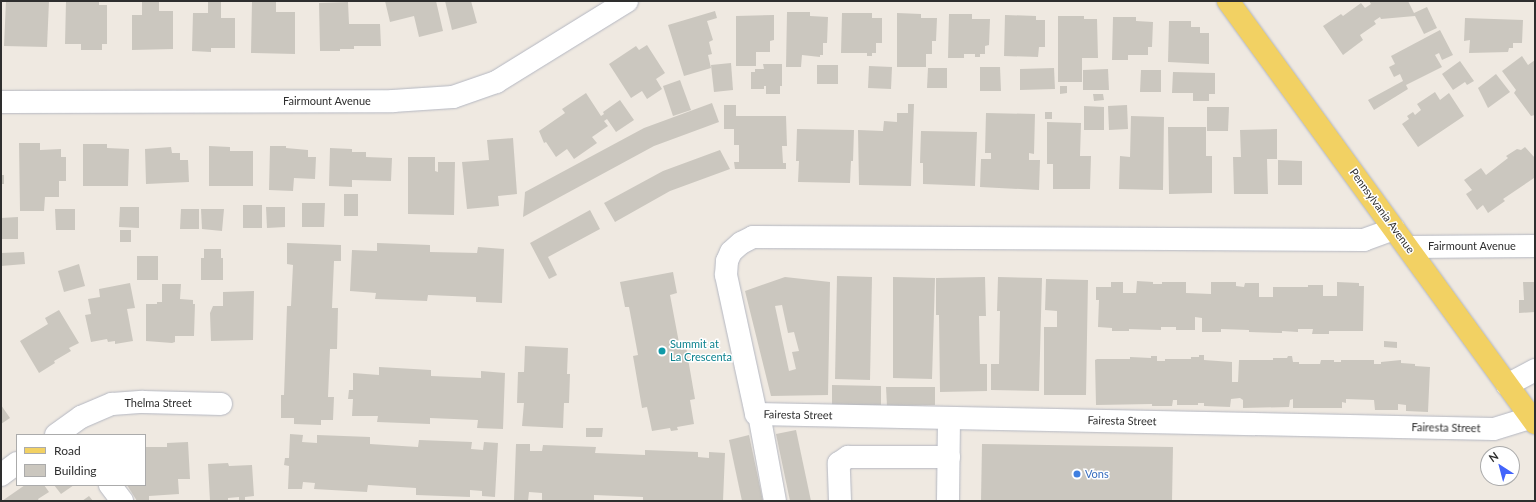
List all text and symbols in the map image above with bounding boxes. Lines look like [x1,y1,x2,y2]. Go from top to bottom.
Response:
street label: Fairmount Avenue [283,94,371,108]
street label: Pennsylvania Avenue [1347,166,1417,256]
street label: Fairmount Avenue [1428,239,1516,253]
place label: Summit at La Crescenta [670,338,732,364]
marker: Summit at La Crescenta [657,346,667,356]
street label: Thelma Street [124,396,192,410]
street label: Fairesta Street [763,408,833,422]
street label: Fairesta Street [1087,414,1157,428]
street label: Fairesta Street [1411,421,1481,435]
legend [16,434,146,486]
text: Road [54,443,81,458]
north arrow [1480,446,1520,486]
text: N [1486,449,1500,464]
text: Building [54,463,97,478]
place label: Vons [1085,467,1109,481]
marker: Vons [1072,469,1082,479]

